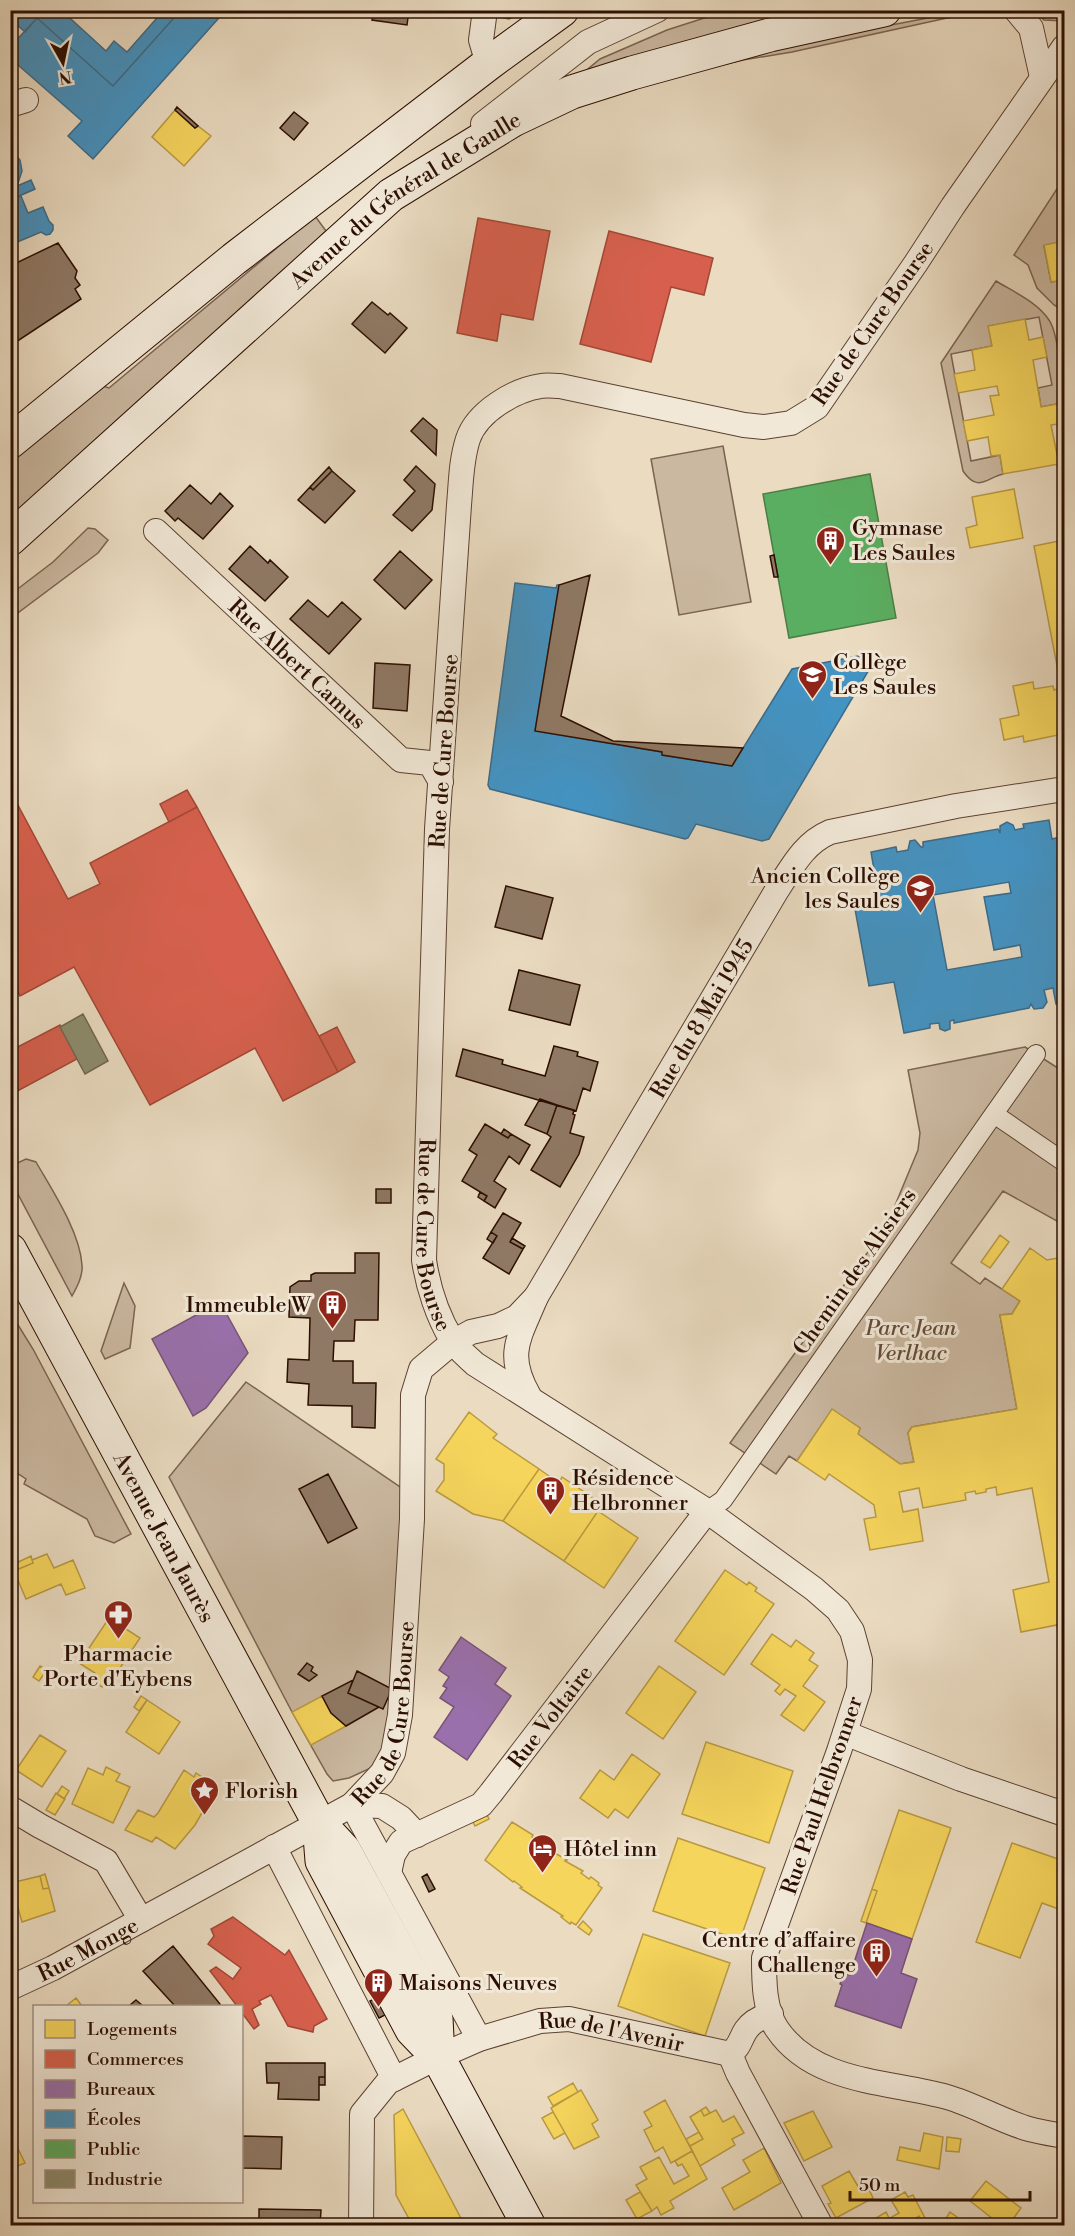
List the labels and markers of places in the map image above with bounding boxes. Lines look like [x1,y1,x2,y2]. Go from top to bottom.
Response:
place label: Gymnase Les Saules [852,515,955,567]
building icon: Gymnase Les Saules [815,524,847,566]
place label: Collège Les Saules [833,649,936,701]
school or university icon: Collège Les Saules [796,658,828,700]
place label: Ancien Collège les Saules [750,863,900,915]
school or university icon: Ancien Collège les Saules [905,872,937,914]
building icon: Immeuble W [316,1288,348,1330]
place label: Immeuble W [186,1292,312,1319]
place label: Résidence Helbronner [572,1465,688,1517]
building icon: Résidence Helbronner [535,1474,567,1516]
pharmacy icon: Pharmacie Porte d'Eybens [102,1598,134,1640]
place label: Pharmacie Porte d'Eybens [43,1641,193,1693]
place icon: Florish [188,1774,220,1816]
place label: Florish [225,1778,298,1805]
hotel icon: Hôtel inn [527,1832,559,1874]
place label: Hôtel inn [564,1836,657,1863]
place label: Centre d’affaire Challenge [702,1927,856,1979]
building icon: Centre d’affaire Challenge [861,1936,893,1978]
building icon: Maisons Neuves [362,1966,394,2008]
place label: Maisons Neuves [399,1970,557,1997]

